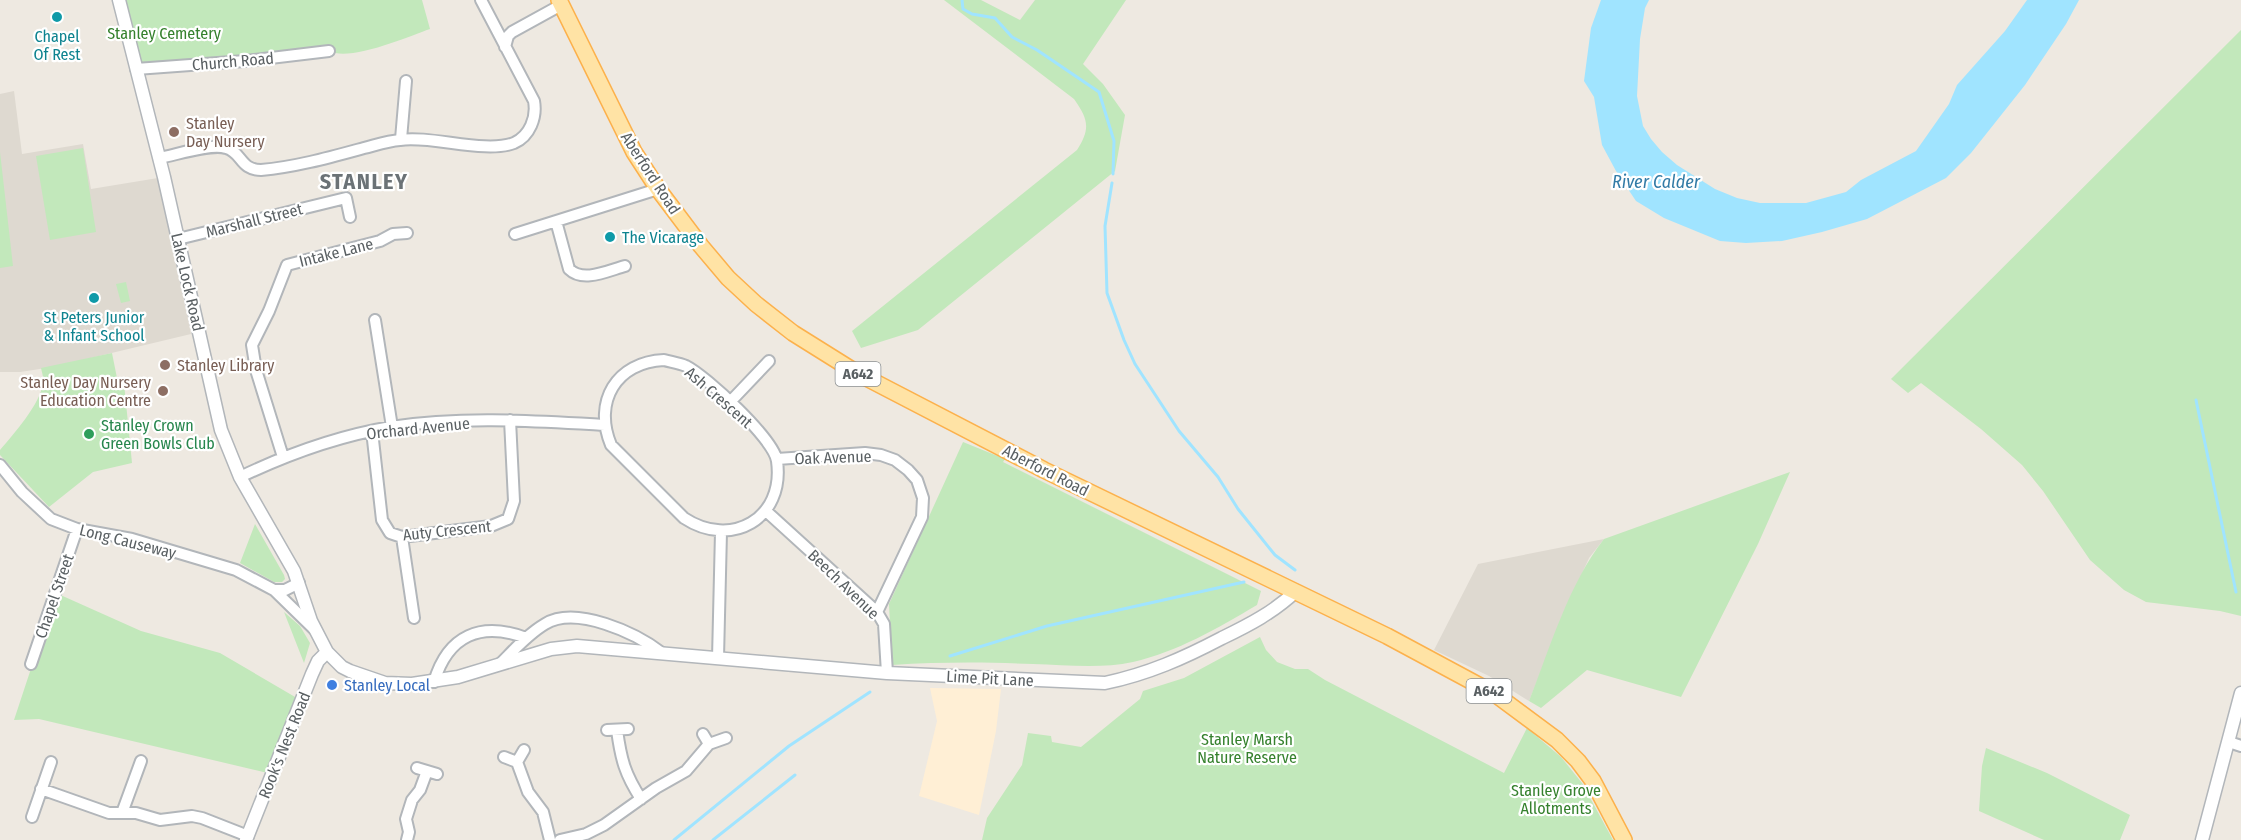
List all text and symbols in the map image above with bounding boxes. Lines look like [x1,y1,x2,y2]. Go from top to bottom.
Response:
marker: Chapel Of Rest [50,10,64,24]
park label: Stanley Cemetery [107,24,222,43]
place label: Chapel Of Rest [33,27,81,64]
street label: Church Road [191,48,275,75]
place label: Stanley Day Nursery [186,114,265,151]
marker: Stanley Day Nursery [167,125,181,139]
street label: Aberford Road [617,129,684,218]
district label: STANLEY [320,168,408,195]
water label: River Calder [1612,171,1701,193]
street label: Marshall Street [204,199,305,242]
place label: The Vicarage [622,228,704,247]
marker: The Vicarage [603,230,617,244]
street label: Lake Lock Road [167,231,208,333]
street label: Intake Lane [297,234,375,271]
marker: St Peters Junior & Infant School [87,291,101,305]
place label: St Peters Junior & Infant School [43,308,145,345]
place label: Stanley Library [177,356,275,375]
marker: Stanley Library [158,358,172,372]
road number: A642 [836,362,880,386]
street label: Ash Crescent [681,363,757,432]
place label: Stanley Day Nursery Education Centre [20,373,152,410]
marker: Stanley Day Nursery Education Centre [156,384,170,398]
street label: Orchard Avenue [365,414,471,443]
place label: Stanley Crown Green Bowls Club [101,416,215,453]
marker: Stanley Crown Green Bowls Club [82,427,96,441]
street label: Aberford Road [999,441,1092,500]
street label: Oak Avenue [794,447,872,468]
street label: Auty Crescent [402,516,493,545]
street label: Long Causeway [78,520,179,563]
street label: Beech Avenue [804,546,883,623]
street label: Chapel Street [31,551,78,641]
street label: Lime Pit Lane [946,667,1034,690]
place label: Stanley Local [344,676,430,695]
marker: Stanley Local [325,678,339,692]
road number: A642 [1466,679,1512,703]
street label: Rook's Nest Road [254,689,314,801]
park label: Stanley Marsh Nature Reserve [1197,730,1297,767]
park label: Stanley Grove Allotments [1511,781,1601,818]

